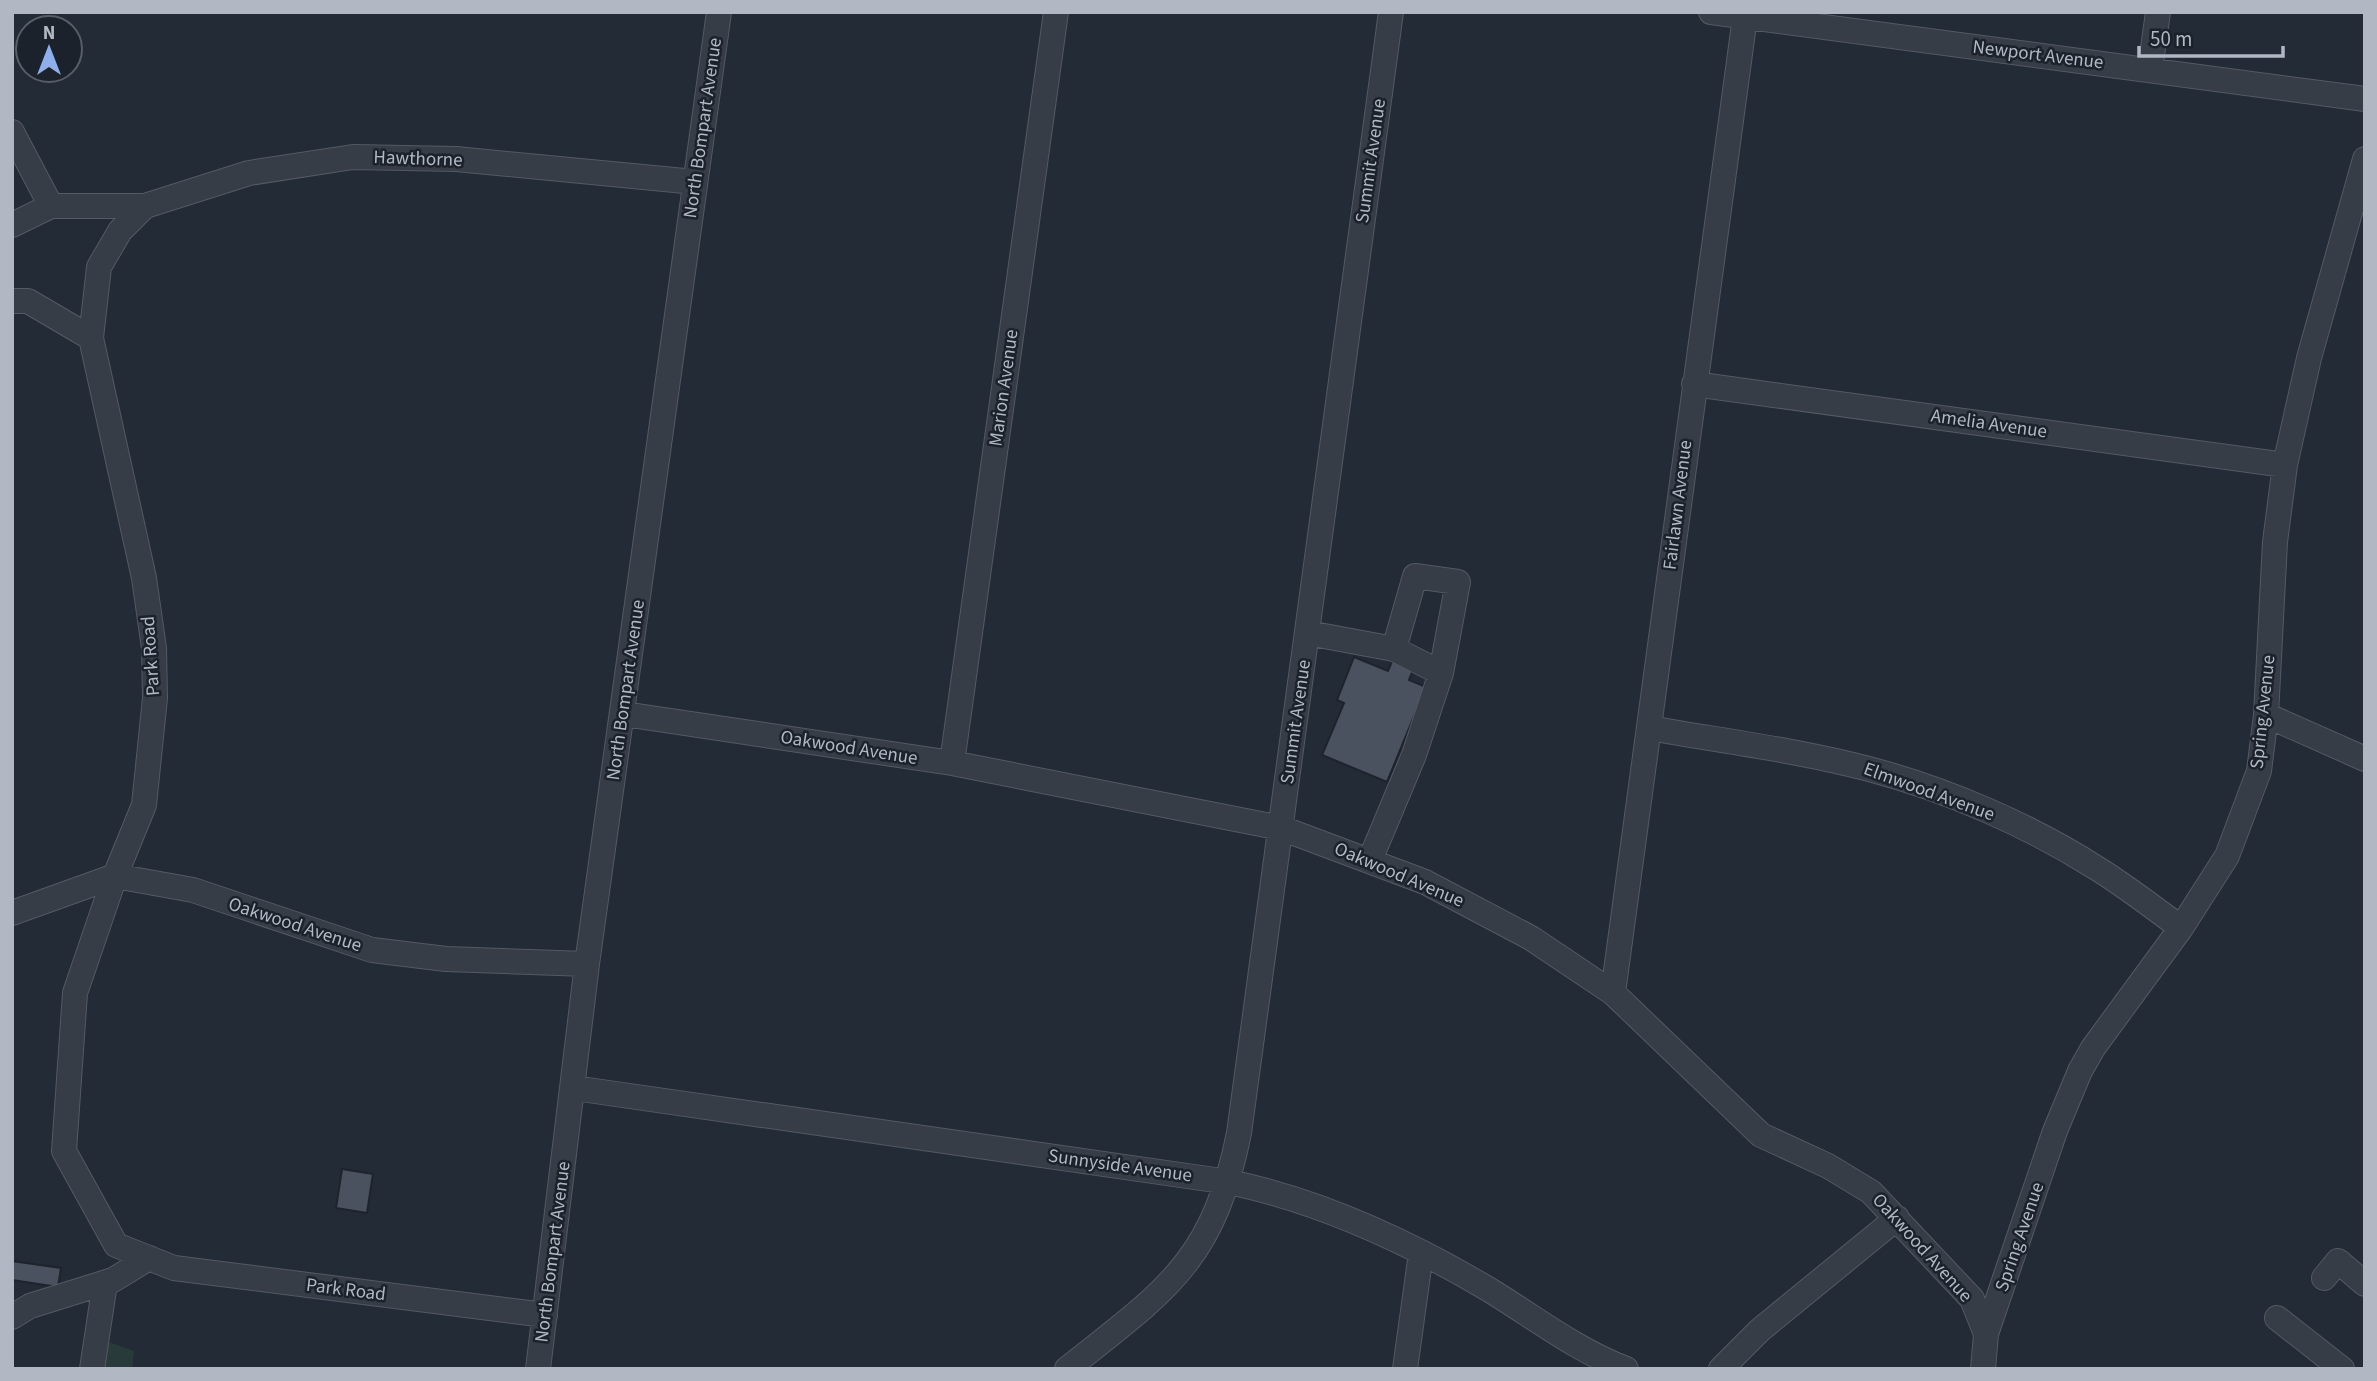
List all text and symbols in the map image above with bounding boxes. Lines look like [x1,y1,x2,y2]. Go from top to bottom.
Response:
north arrow [14,14,84,84]
scale bar [2139,14,2282,58]
text: N [43,20,55,47]
text: 50 m [2150,24,2192,54]
street label: Newport Avenue [1971,34,2105,76]
street label: North Bompart Avenue [677,36,729,220]
street label: Summit Avenue [1349,97,1393,225]
street label: Hawthorne [373,144,463,174]
street label: Marion Avenue [982,328,1026,448]
street label: Amelia Avenue [1929,402,2049,446]
street label: Fairlawn Avenue [1657,439,1699,571]
street label: North Bompart Avenue [600,598,652,782]
street label: Park Road [135,615,167,697]
street label: Spring Avenue [2244,654,2282,770]
street label: Summit Avenue [1274,658,1318,786]
street label: Oakwood Avenue [778,724,920,772]
street label: Elmwood Avenue [1860,756,1998,828]
street label: Oakwood Avenue [1330,835,1468,915]
street label: Oakwood Avenue [225,891,365,959]
street label: Sunnyside Avenue [1046,1143,1194,1189]
street label: North Bompart Avenue [528,1160,578,1344]
street label: Spring Avenue [1989,1179,2051,1295]
street label: Oakwood Avenue [1866,1187,1978,1309]
street label: Park Road [305,1272,387,1308]

